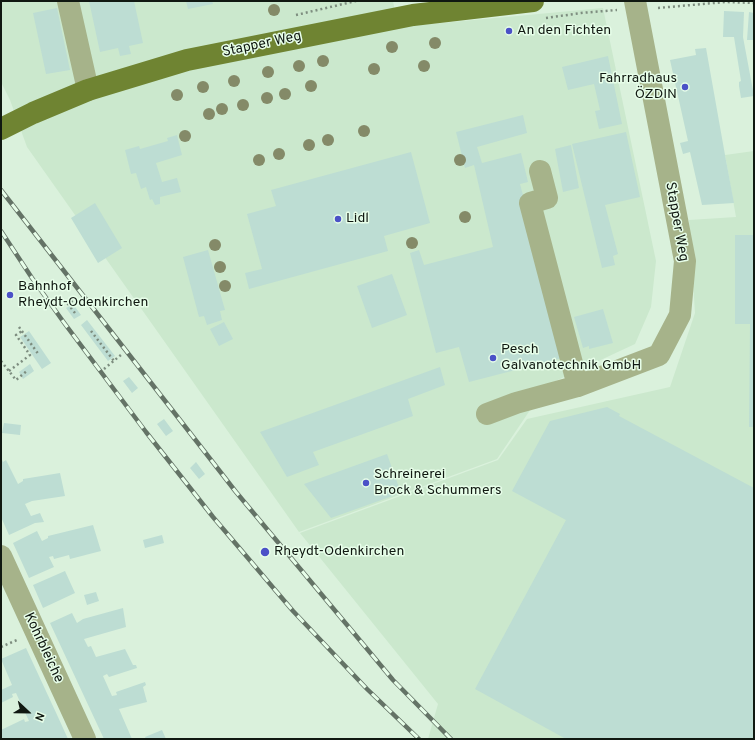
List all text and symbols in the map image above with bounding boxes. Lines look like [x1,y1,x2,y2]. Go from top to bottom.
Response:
place label: An den Fichten [517,23,611,39]
marker: An den Fichten [504,26,514,36]
street label: Stapper Weg [221,28,303,62]
place label: Fahrradhaus ÖZDIN [599,71,677,104]
marker: Fahrradhaus ÖZDIN [680,82,690,92]
street label: Stapper Weg [661,181,691,263]
place label: Lidl [346,211,369,227]
marker: Lidl [333,214,343,224]
place label: Bahnhof Rheydt-Odenkirchen [18,279,148,312]
marker: Bahnhof Rheydt-Odenkirchen [5,290,15,300]
place label: Pesch Galvanotechnik GmbH [501,342,641,374]
marker: Pesch Galvanotechnik GmbH [488,353,498,363]
place label: Schreinerei Brock & Schummers [374,467,501,500]
marker: Schreinerei Brock & Schummers [361,478,371,488]
place label: Rheydt-Odenkirchen [274,544,404,560]
marker: Rheydt-Odenkirchen [259,546,271,558]
street label: Kohrbleiche [19,610,67,686]
north arrow [8,692,48,732]
text: N [31,710,47,723]

